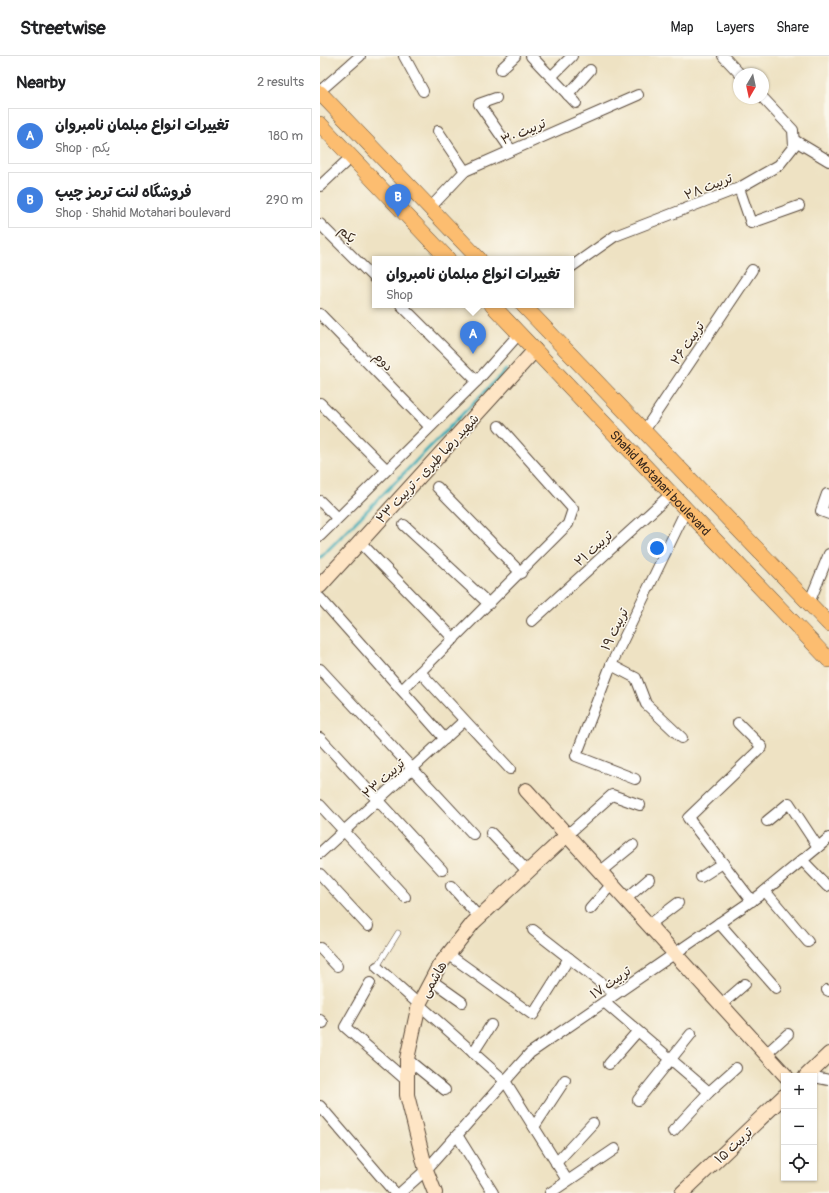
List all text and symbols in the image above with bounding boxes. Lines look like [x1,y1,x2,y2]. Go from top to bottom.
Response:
text: Streetwise [20,16,106,40]
text: Map [671,19,694,36]
text: Layers [716,19,754,36]
text: Share [776,19,809,36]
north arrow [733,68,769,104]
text: Nearby [16,72,65,93]
text: 2 results [257,74,304,90]
street label: تربیت ۳۰ [499,115,548,149]
text: تغییرات انواع مبلمان نامبروان [55,116,229,135]
text: A [26,128,34,144]
text: 180 m [268,128,303,144]
text: Shop · یکم [55,140,110,156]
street label: تربیت ۲۸ [682,170,735,204]
text: فروشگاه لنت ترمز چیپ [55,183,192,202]
pin: B [385,184,411,217]
text: B [26,192,34,208]
text: 290 m [266,192,303,208]
text: Shop · Shahid Motahari boulevard [55,205,231,221]
street label: یکم [334,223,359,248]
popup [372,256,574,308]
text: تغییرات انواع مبلمان نامبروان [386,265,560,284]
text: Shop [386,287,413,303]
street label: تربیت ۲۶ [667,319,708,368]
pin: A [460,321,486,354]
street label: دوم [369,349,396,376]
street label: شهید رضا طبری - تربیت ۲۳ [373,411,483,527]
street label: Shahid Motahari boulevard [606,427,714,539]
street label: تربیت ۲۱ [571,527,616,570]
your location [647,538,667,558]
street label: تربیت ۱۹ [598,605,632,653]
street label: تربیت ۲۳ [359,755,408,802]
street label: هاشمی [417,959,451,1001]
street label: تربیت ۱۷ [587,963,634,1003]
map controls [781,1073,817,1181]
button: + [781,1073,817,1109]
button: − [781,1109,817,1145]
street label: تربیت ۱۵ [711,1124,756,1167]
button: locate [781,1145,817,1181]

